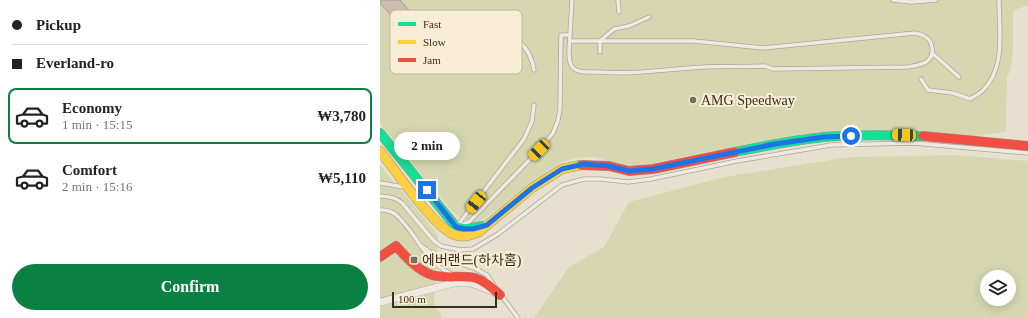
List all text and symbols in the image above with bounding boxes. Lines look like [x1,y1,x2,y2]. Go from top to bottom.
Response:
legend [390,10,522,74]
text: Pickup [36,17,81,33]
text: Fast [423,18,441,30]
text: Slow [423,36,446,48]
text: Jam [423,54,441,66]
text: Everland-ro [36,55,114,71]
place label: AMG Speedway [701,93,795,108]
marker: AMG Speedway [688,95,698,105]
icon: car [14,98,50,134]
text: Economy [62,100,122,116]
text: ₩3,780 [317,108,366,124]
text: 1 min · 15:15 [62,117,132,132]
route start [842,127,860,145]
car [892,129,916,141]
callout: 2 min [394,132,460,160]
car [526,137,552,163]
text: 2 min [411,138,443,153]
icon: car [14,160,50,196]
text: Comfort [62,162,117,178]
text: ₩5,110 [318,170,366,186]
text: 2 min · 15:16 [62,179,132,194]
route end [418,181,436,199]
car [464,189,488,215]
place label: 에버랜드(하차홈) [422,253,522,269]
marker: 에버랜드(하차홈) [409,255,419,265]
button: Confirm [12,264,368,310]
map controls [980,270,1016,306]
button: layers [980,270,1016,306]
scale bar [392,290,497,309]
text: 100 m [398,293,426,305]

